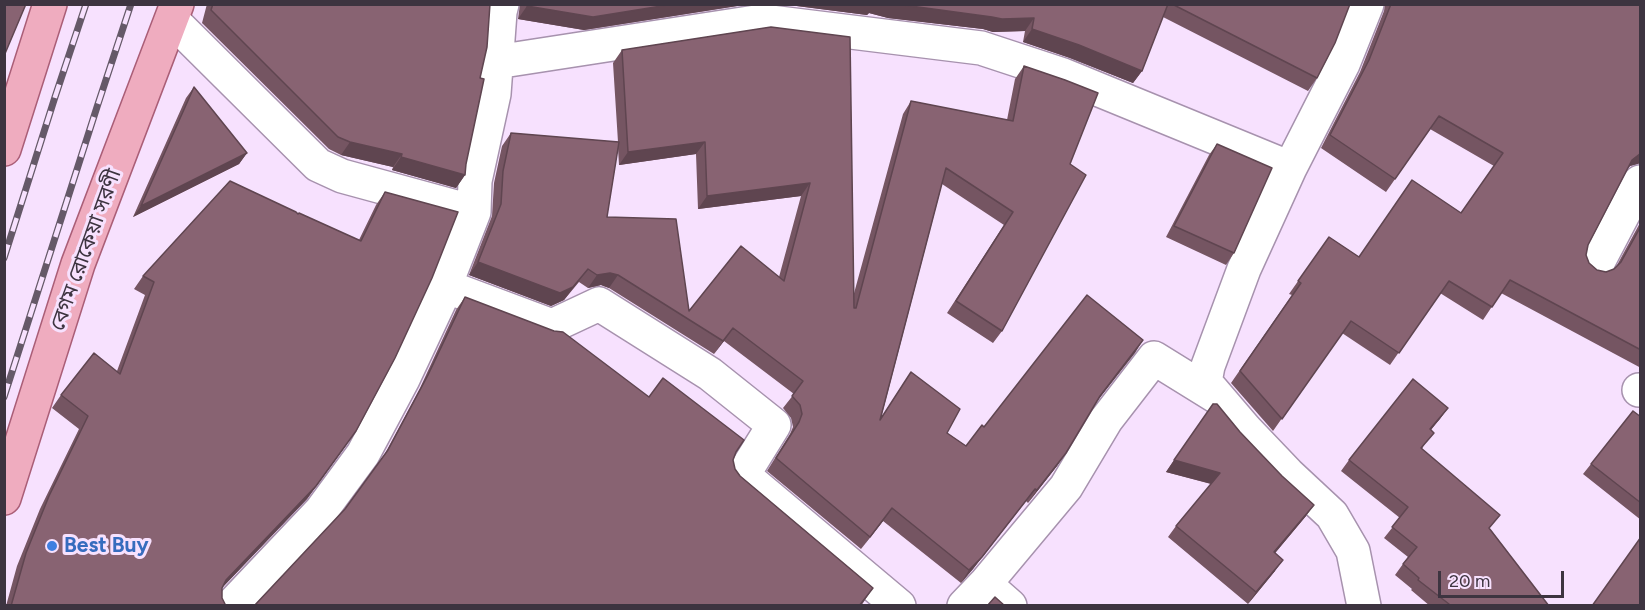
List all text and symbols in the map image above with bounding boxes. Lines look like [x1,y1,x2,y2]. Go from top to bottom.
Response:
street label: বেগম রোকেয়া সরণী [45,166,127,334]
place label: Best Buy [64,533,149,559]
marker: Best Buy [45,539,59,553]
scale bar [1441,559,1567,597]
text: 20 m [1449,570,1490,592]

